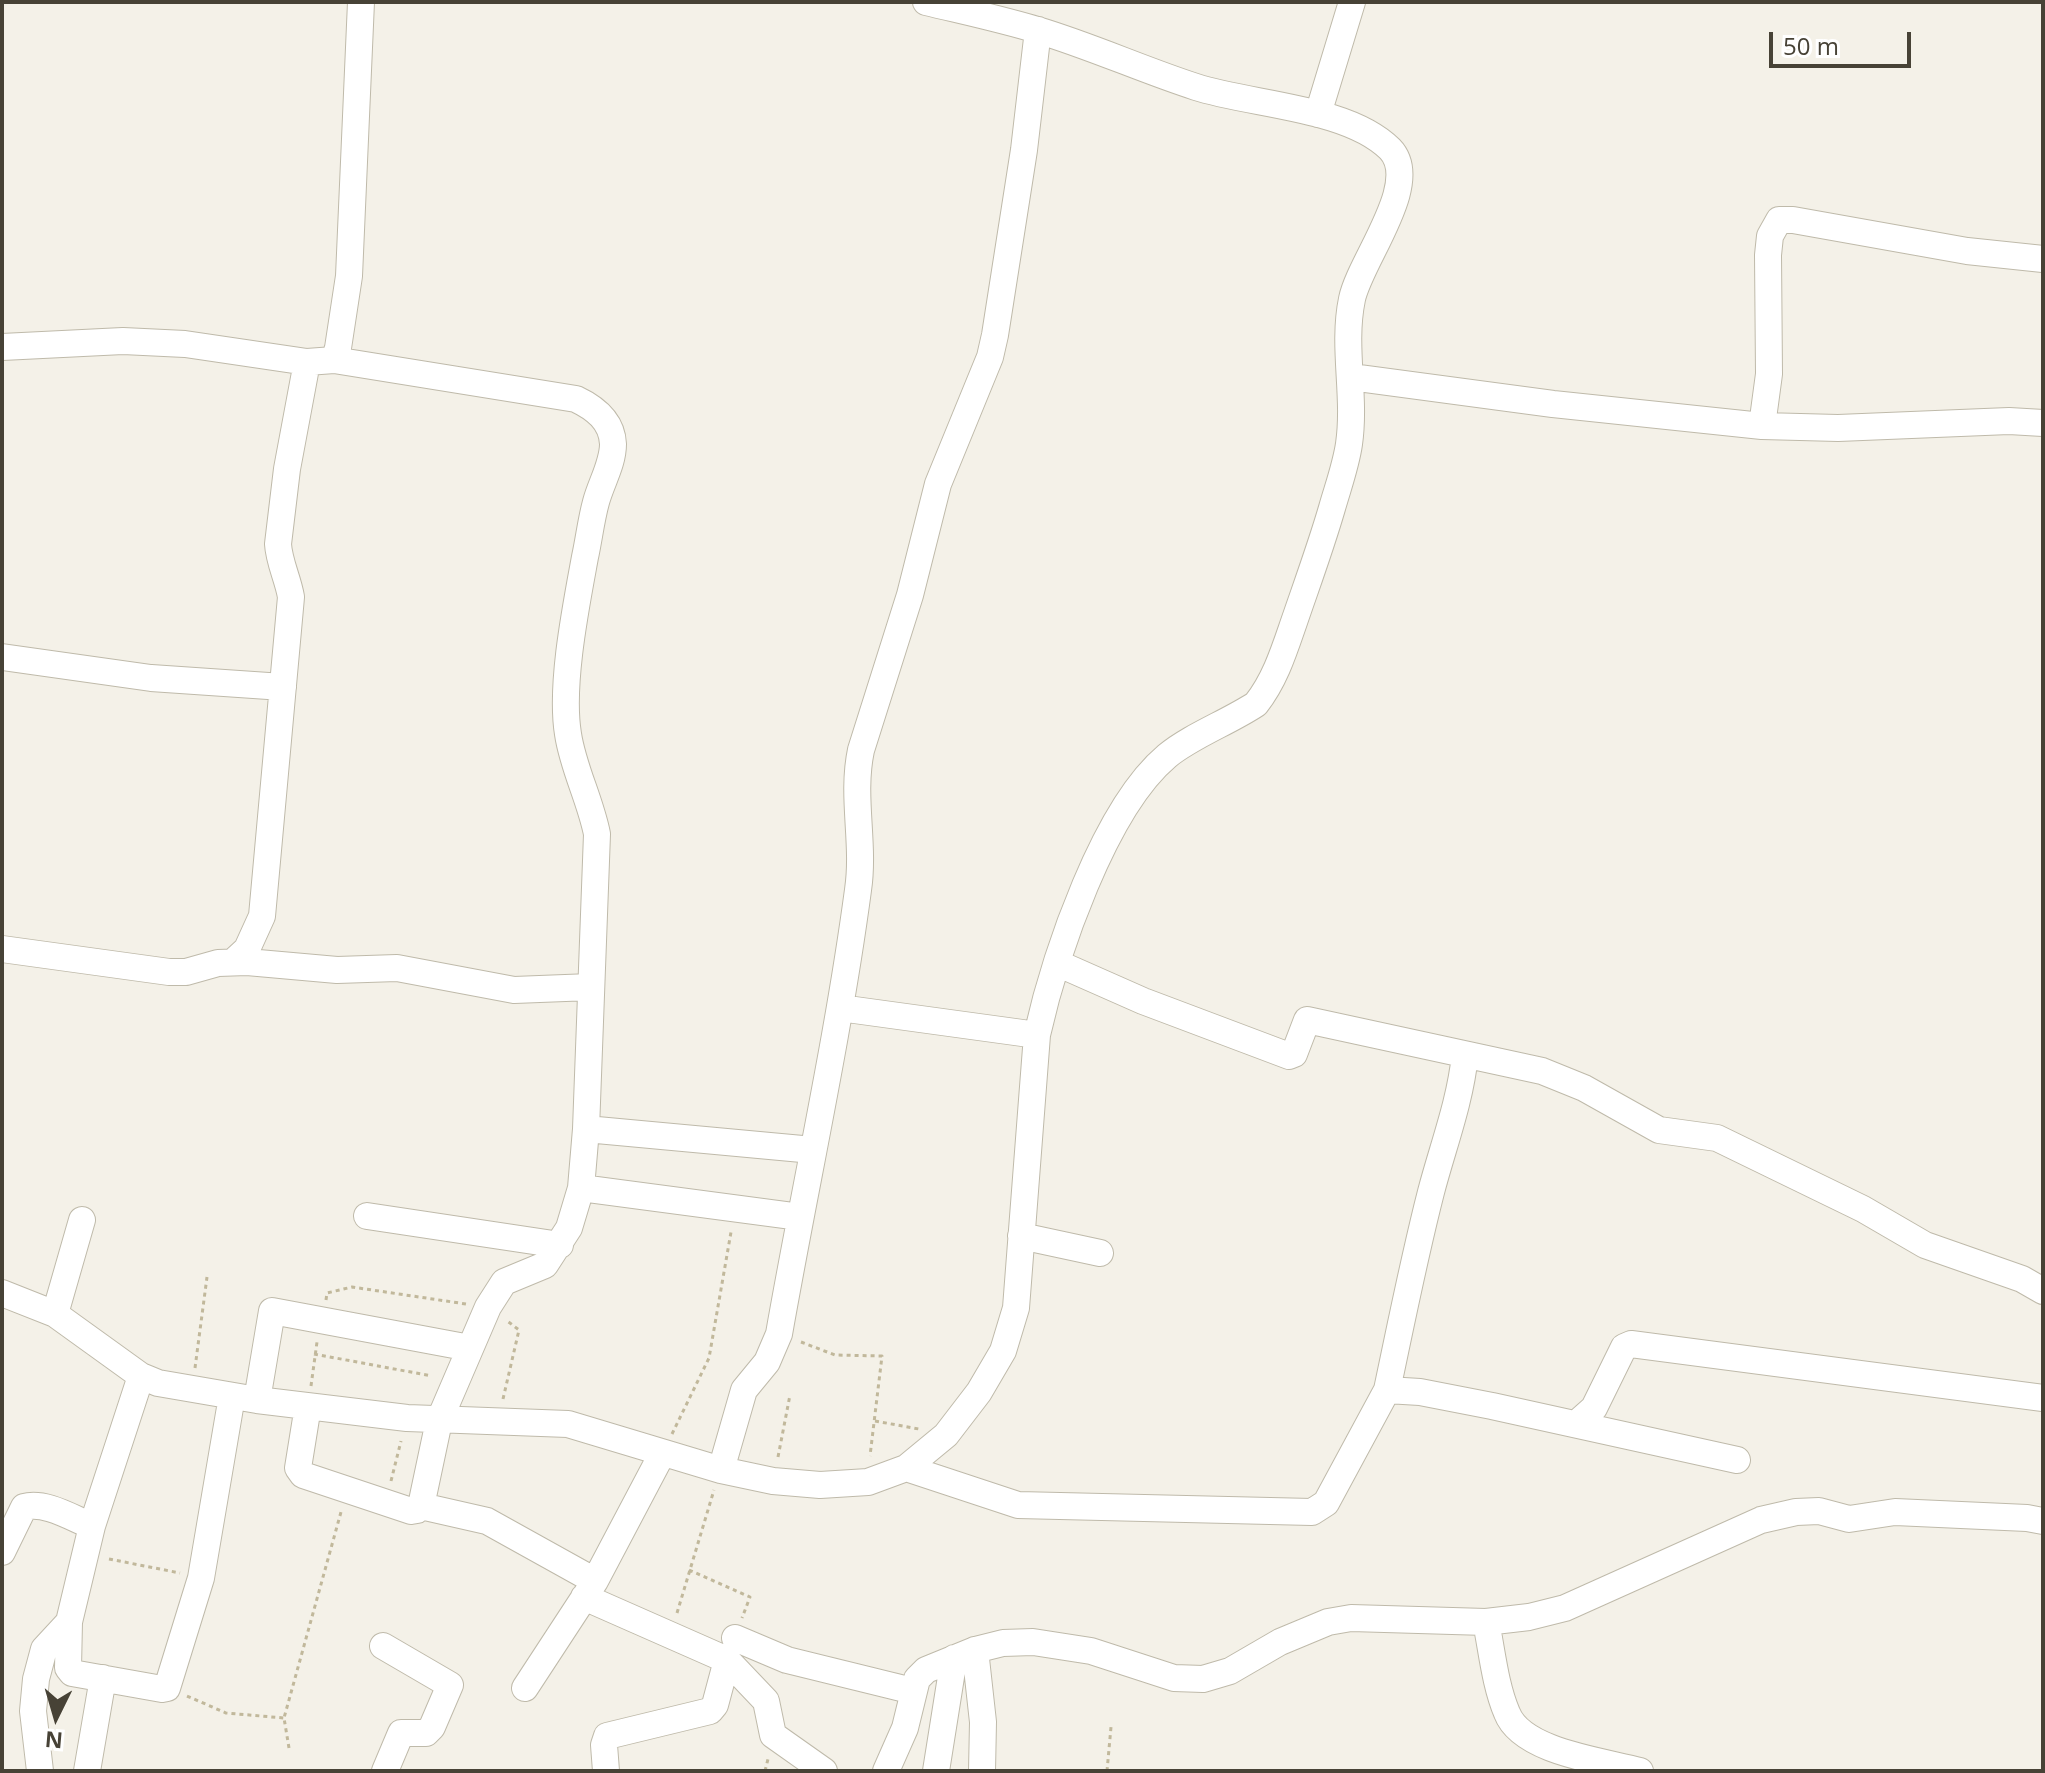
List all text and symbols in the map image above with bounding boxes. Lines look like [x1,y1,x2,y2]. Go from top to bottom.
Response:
scale bar [1773,16,1915,66]
text: 50 m [1783,29,1839,62]
north arrow [16,1677,96,1757]
text: N [44,1725,64,1757]

